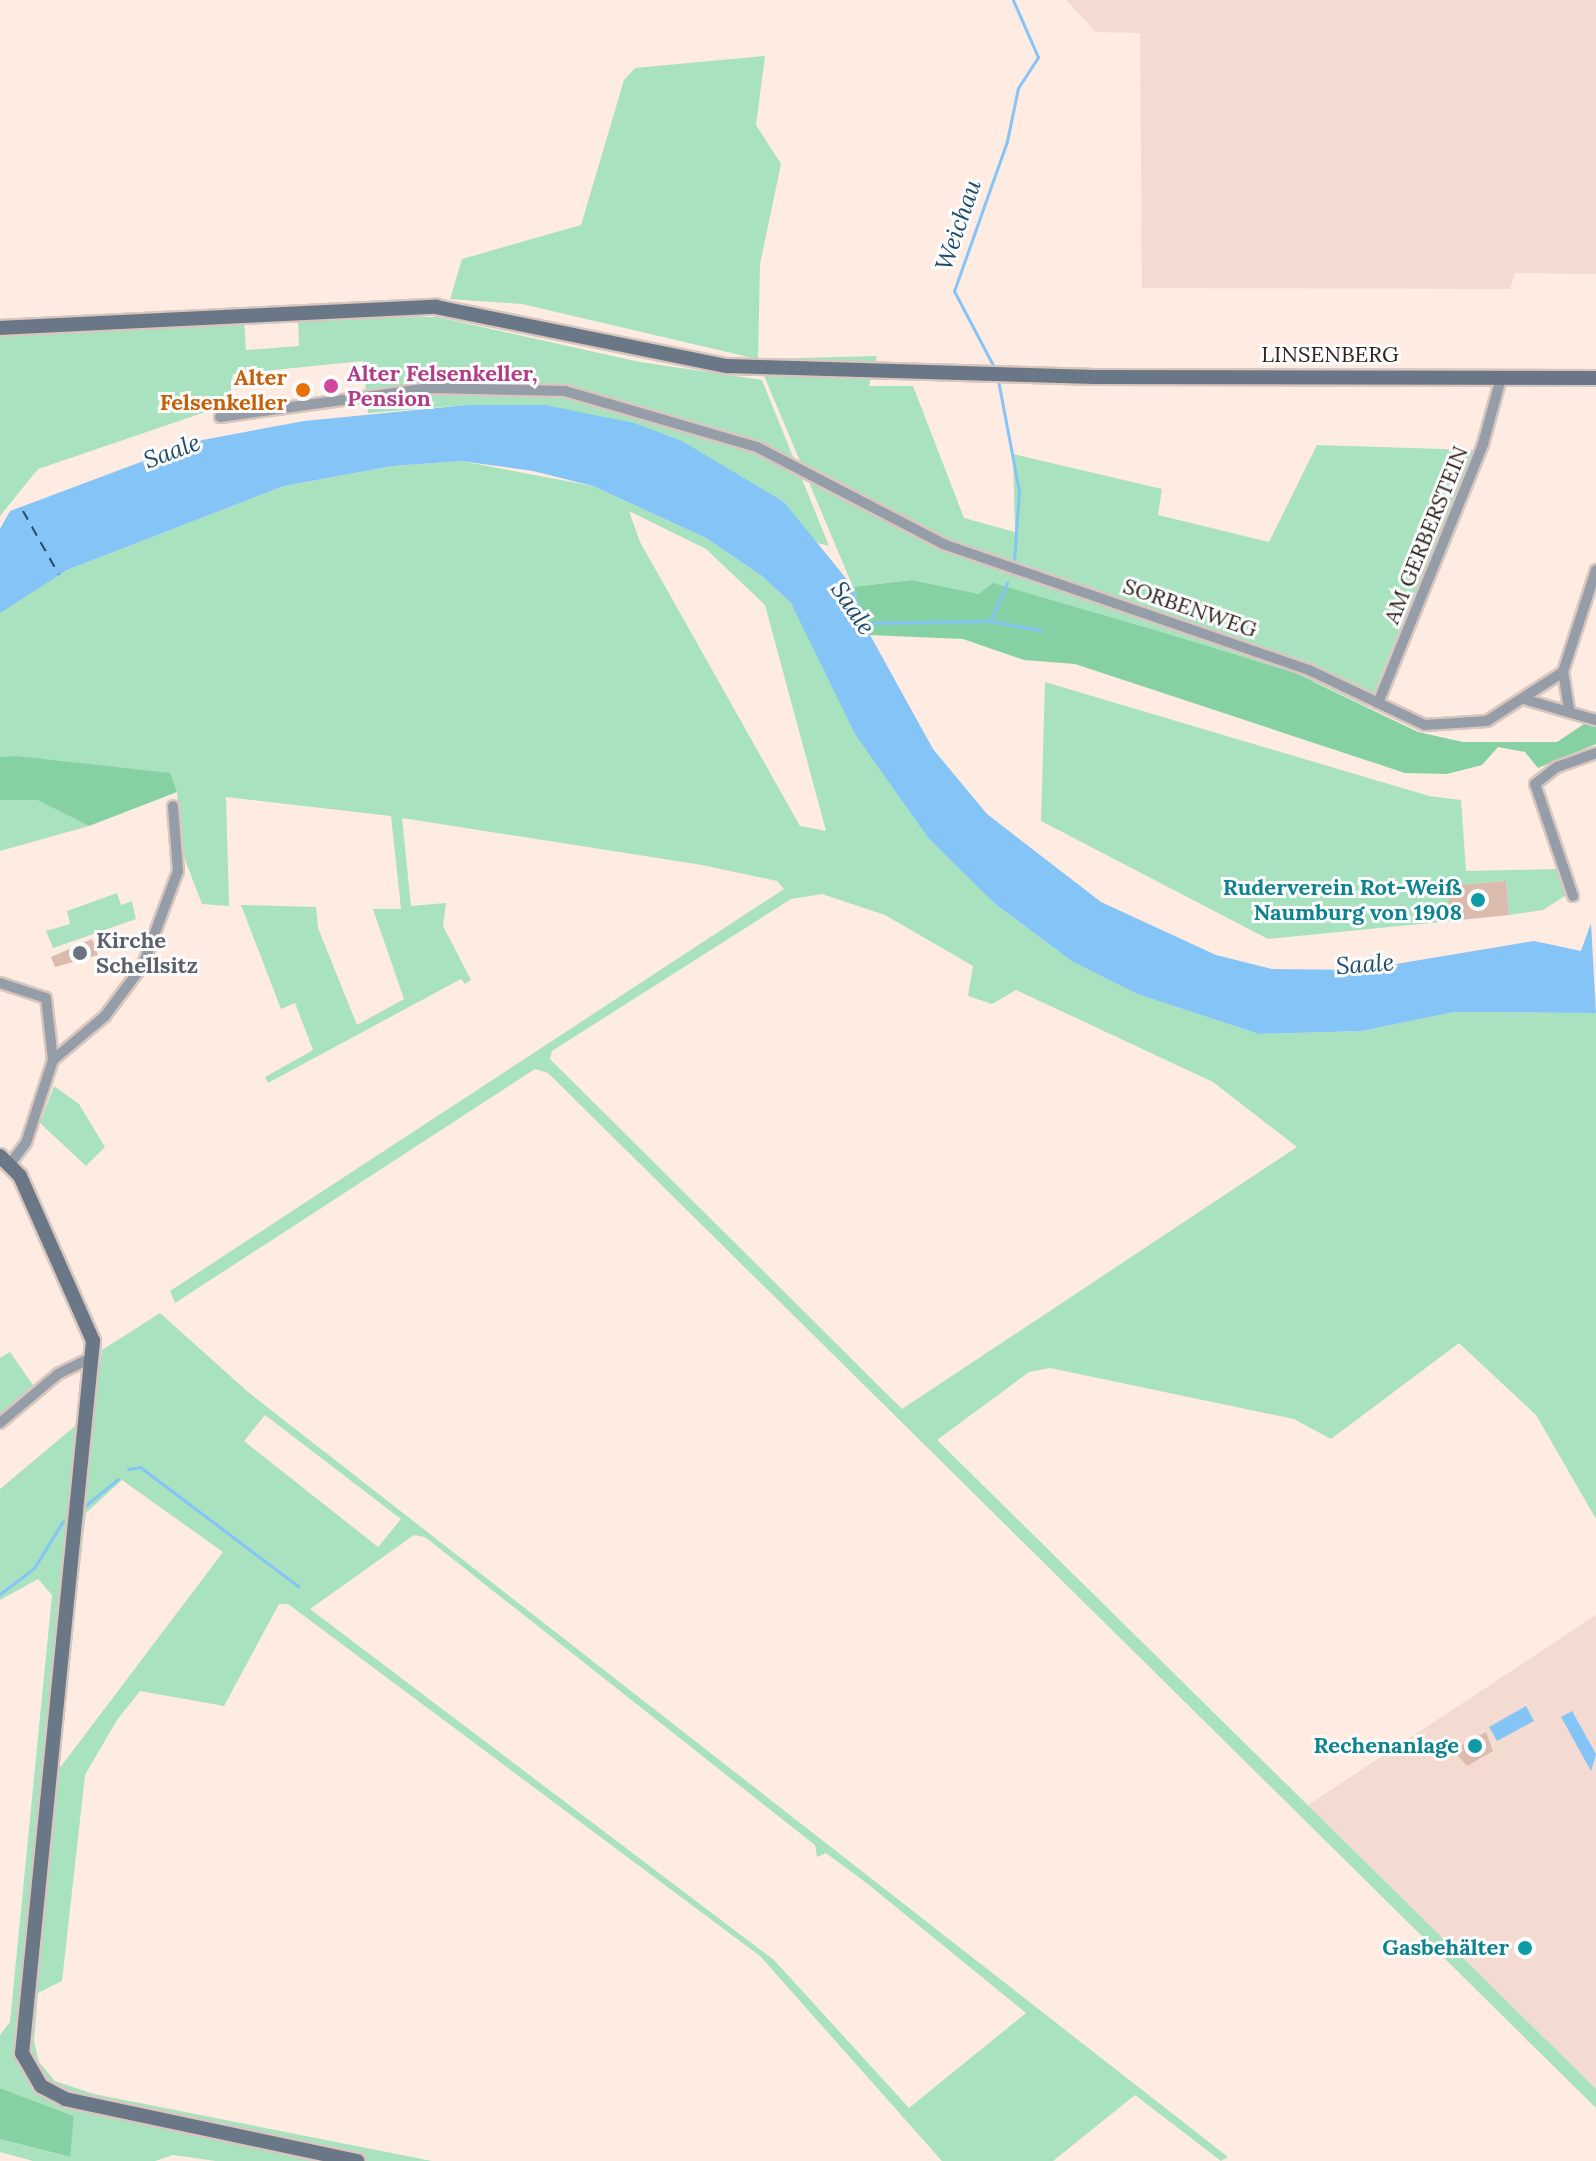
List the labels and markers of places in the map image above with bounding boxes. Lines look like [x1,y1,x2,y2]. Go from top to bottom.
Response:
place label: Alter Felsenkeller, Pension [347,360,538,412]
place label: Alter Felsenkeller [160,364,287,416]
marker: Alter Felsenkeller, Pension [322,377,340,395]
marker: Alter Felsenkeller [294,381,312,399]
place label: Ruderverein Rot-Weiß Naumburg von 1908 [1223,874,1462,926]
marker: Ruderverein Rot-Weiß Naumburg von 1908 [1469,891,1487,909]
place label: Kirche Schellsitz [96,927,198,978]
marker: Kirche Schellsitz [71,944,89,962]
place label: Rechenanlage [1314,1733,1459,1759]
marker: Rechenanlage [1466,1737,1484,1755]
place label: Gasbehälter [1382,1935,1509,1961]
marker: Gasbehälter [1516,1939,1534,1957]

